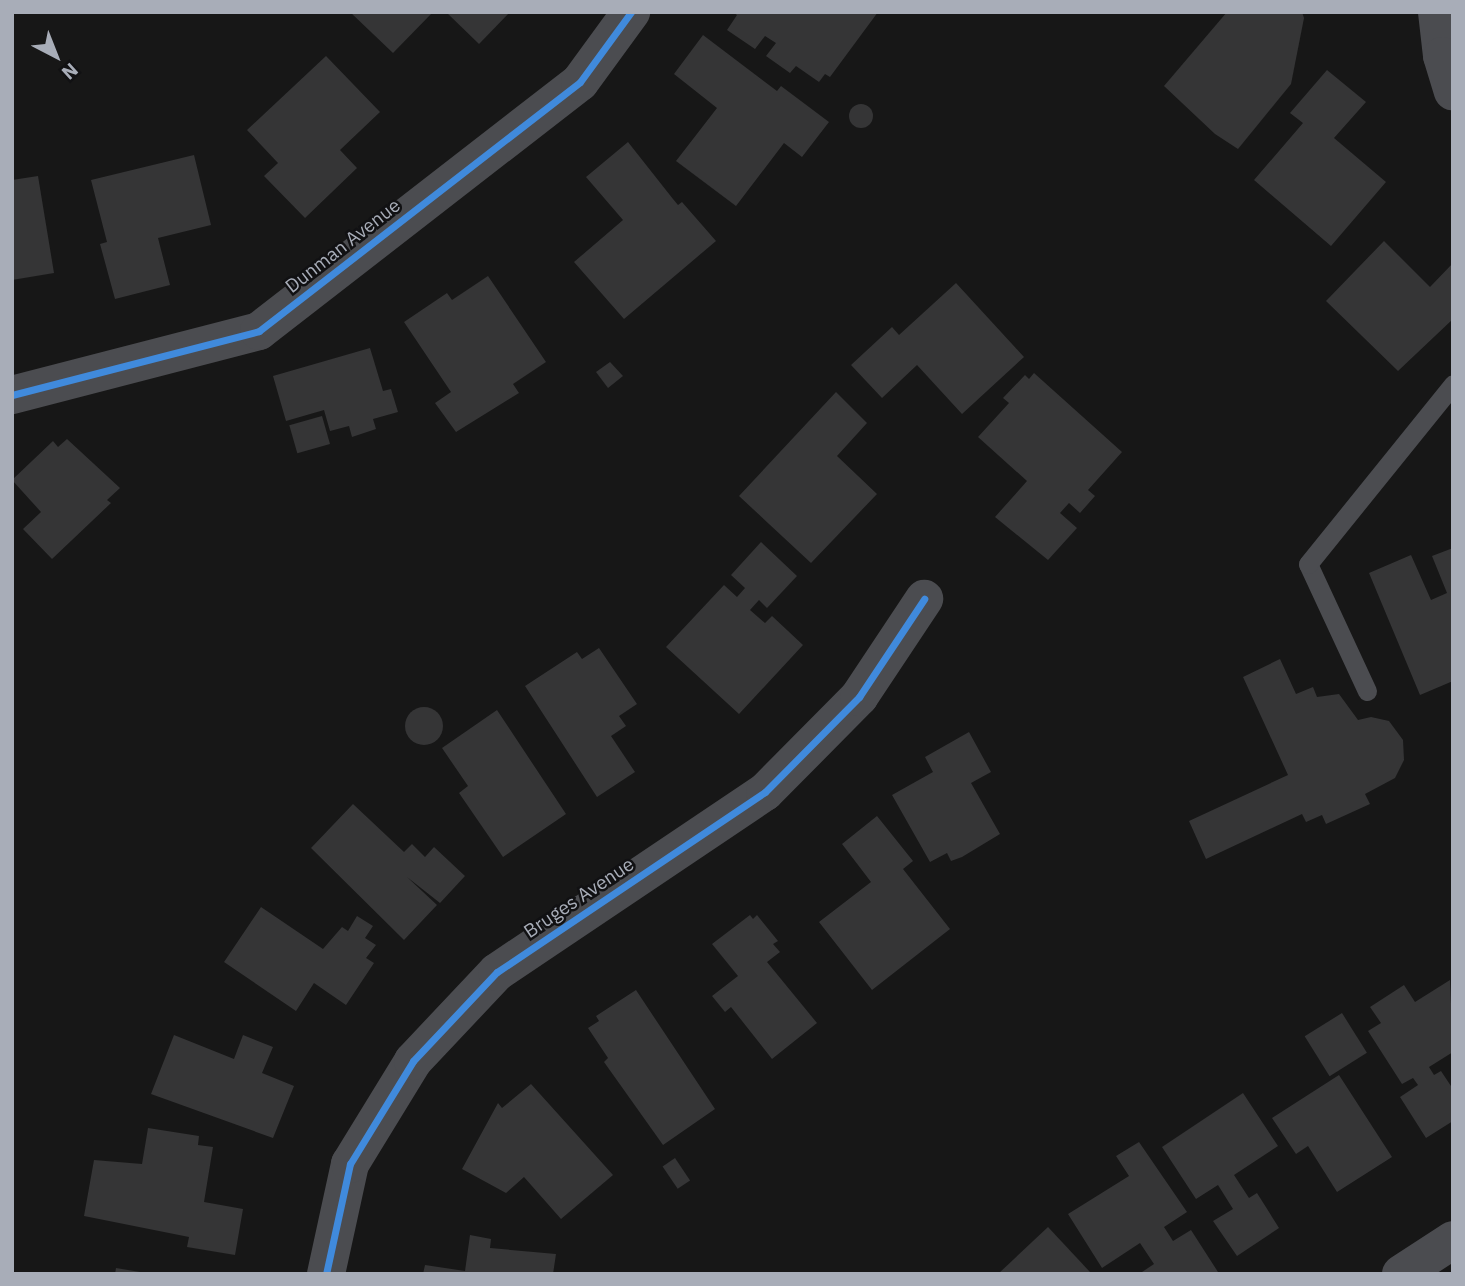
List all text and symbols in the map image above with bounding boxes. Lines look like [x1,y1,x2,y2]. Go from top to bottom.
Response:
north arrow [21,21,91,91]
text: N [57,58,83,85]
street label: Dunman Avenue [281,194,405,298]
street label: Bruges Avenue [520,853,638,943]

